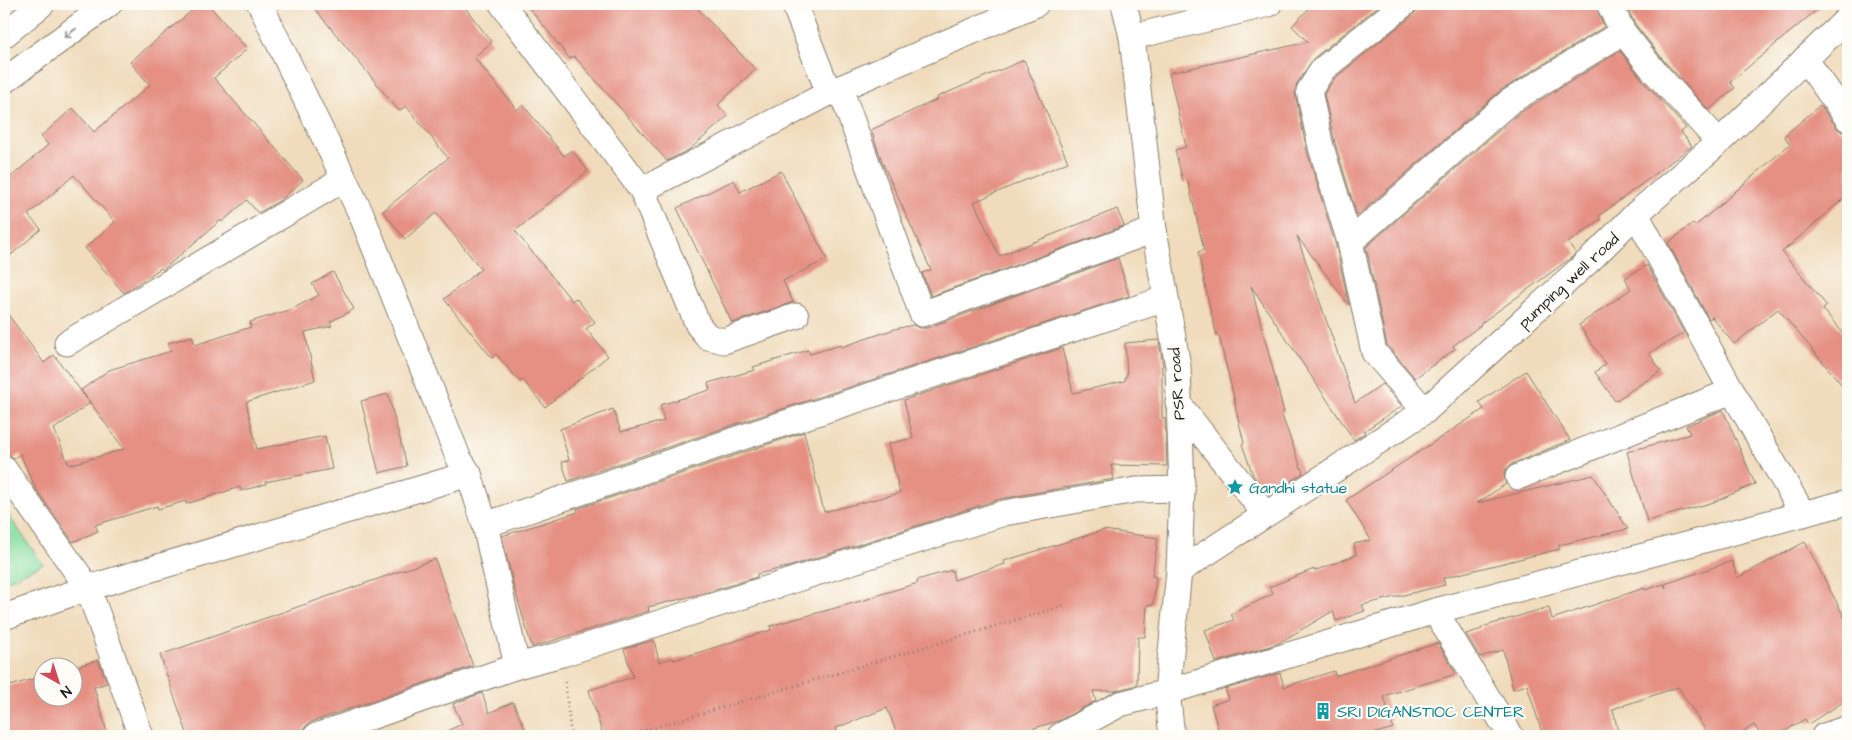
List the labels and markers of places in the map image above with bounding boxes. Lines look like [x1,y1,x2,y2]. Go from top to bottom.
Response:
place icon: Gandhi statue [1225,477,1245,497]
place label: Gandhi statue [1249,477,1347,499]
building icon: SRI DIGANSTIOC CENTER [1313,701,1333,721]
place label: SRI DIGANSTIOC CENTER [1337,701,1524,723]

